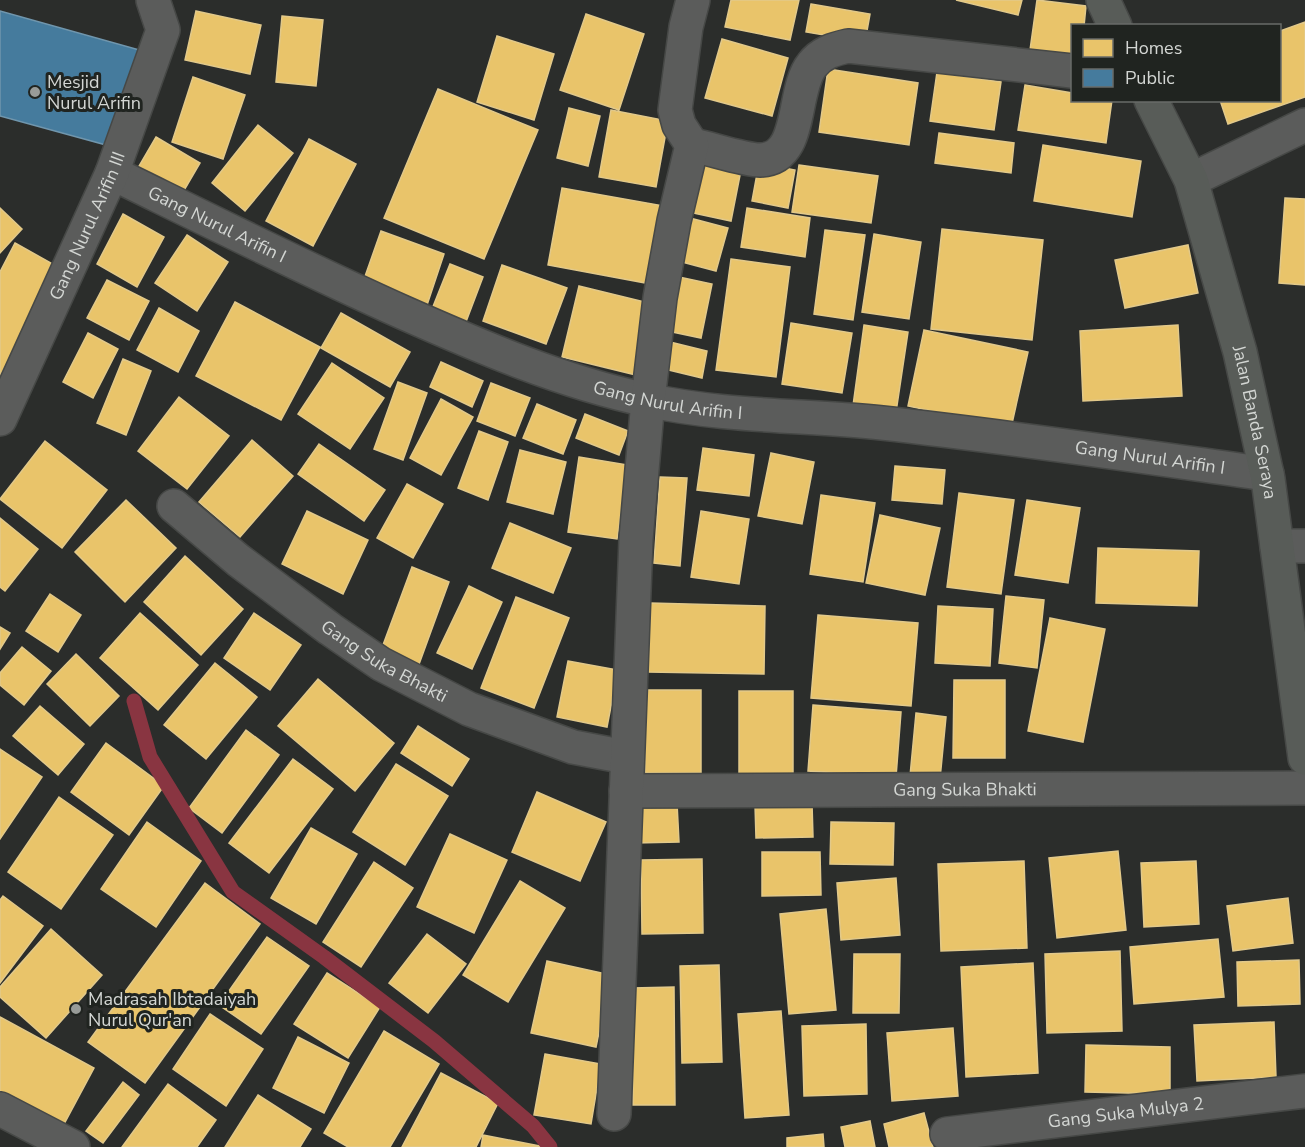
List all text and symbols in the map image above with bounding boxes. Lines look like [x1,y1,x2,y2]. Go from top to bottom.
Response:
legend [1071,24,1281,102]
text: Homes [1125,36,1182,60]
text: Public [1125,66,1175,90]
place label: Mesjid Nurul Arifin [47,70,141,115]
marker: Mesjid Nurul Arifin [28,85,42,99]
street label: Gang Nurul Arifin III [44,148,131,304]
street label: Gang Nurul Arifin I [144,180,290,268]
street label: Jalan Banda Seraya [1226,341,1283,501]
street label: Gang Nurul Arifin I [590,375,743,425]
street label: Gang Nurul Arifin I [1073,435,1227,480]
street label: Gang Suka Bhakti [316,614,452,708]
street label: Gang Suka Bhakti [893,777,1037,802]
place label: Madrasah Ibtadaiyah Nurul Qur'an [88,987,256,1032]
marker: Madrasah Ibtadaiyah Nurul Qur'an [69,1002,83,1016]
street label: Gang Suka Mulya 2 [1046,1091,1205,1134]

